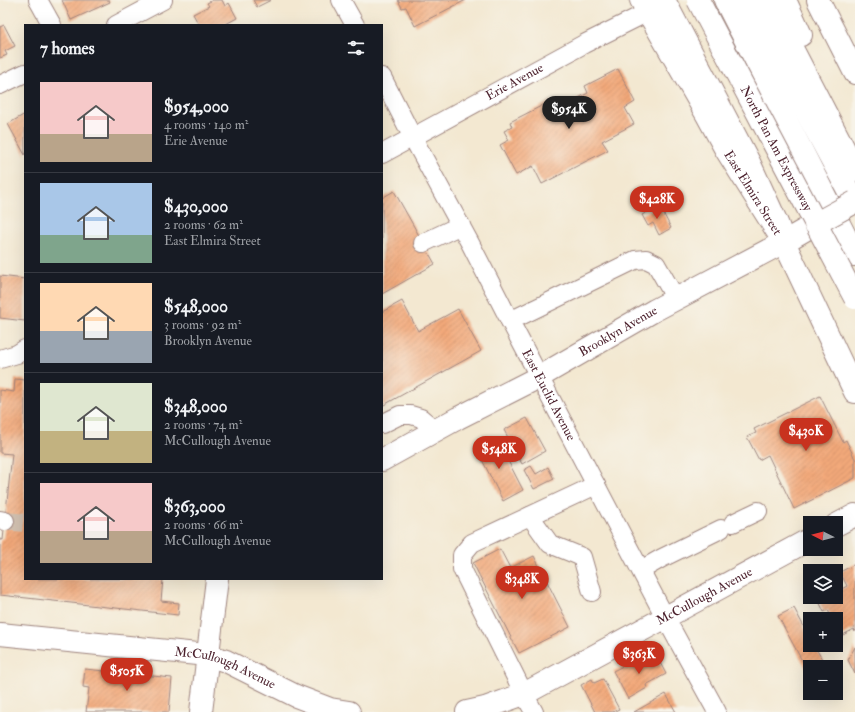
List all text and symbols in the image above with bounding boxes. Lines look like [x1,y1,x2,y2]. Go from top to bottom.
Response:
icon: filters [345,37,367,59]
text: 7 homes [40,38,95,59]
street label: Erie Avenue [483,59,547,104]
street label: North Pan Am Expressway [737,83,816,215]
text: $954,000 [164,96,229,117]
pin: $954K [541,96,597,130]
icon: home [72,98,120,146]
text: $954K [551,101,587,117]
text: 4 rooms · 140 m² [164,117,248,133]
text: Erie Avenue [164,133,227,149]
street label: East Elmira Street [720,148,785,238]
pin: $428K [629,186,685,220]
text: $428K [639,191,675,207]
text: $430,000 [164,196,228,217]
icon: home [72,199,120,247]
text: 2 rooms · 62 m² [164,217,243,233]
text: East Elmira Street [164,233,261,249]
text: $548,000 [164,296,228,317]
icon: home [72,299,120,347]
street label: Brooklyn Avenue [576,302,661,360]
text: 3 rooms · 92 m² [164,317,241,333]
text: Brooklyn Avenue [164,333,252,349]
street label: East Euclid Avenue [518,346,580,444]
text: $348,000 [164,396,227,417]
icon: home [72,399,120,447]
text: 2 rooms · 74 m² [164,417,242,433]
pin: $430K [778,418,834,452]
text: $430K [788,423,824,439]
text: McCullough Avenue [164,433,271,449]
pin: $548K [471,436,527,470]
text: $548K [482,441,516,457]
text: $363,000 [164,496,225,517]
icon: home [72,499,120,547]
north arrow [803,516,843,556]
map controls [803,516,843,700]
text: 2 rooms · 66 m² [164,517,243,533]
text: McCullough Avenue [164,533,271,549]
street label: McCullough Avenue [653,563,756,629]
button: layers [803,564,843,604]
pin: $348K [494,566,550,600]
text: $348K [505,571,539,587]
button: + [803,612,843,652]
pin: $363K [611,641,667,675]
street label: McCullough Avenue [174,644,279,693]
text: $363K [623,646,655,662]
pin: $505K [99,658,155,692]
button: − [803,660,843,700]
text: $505K [110,663,144,679]

